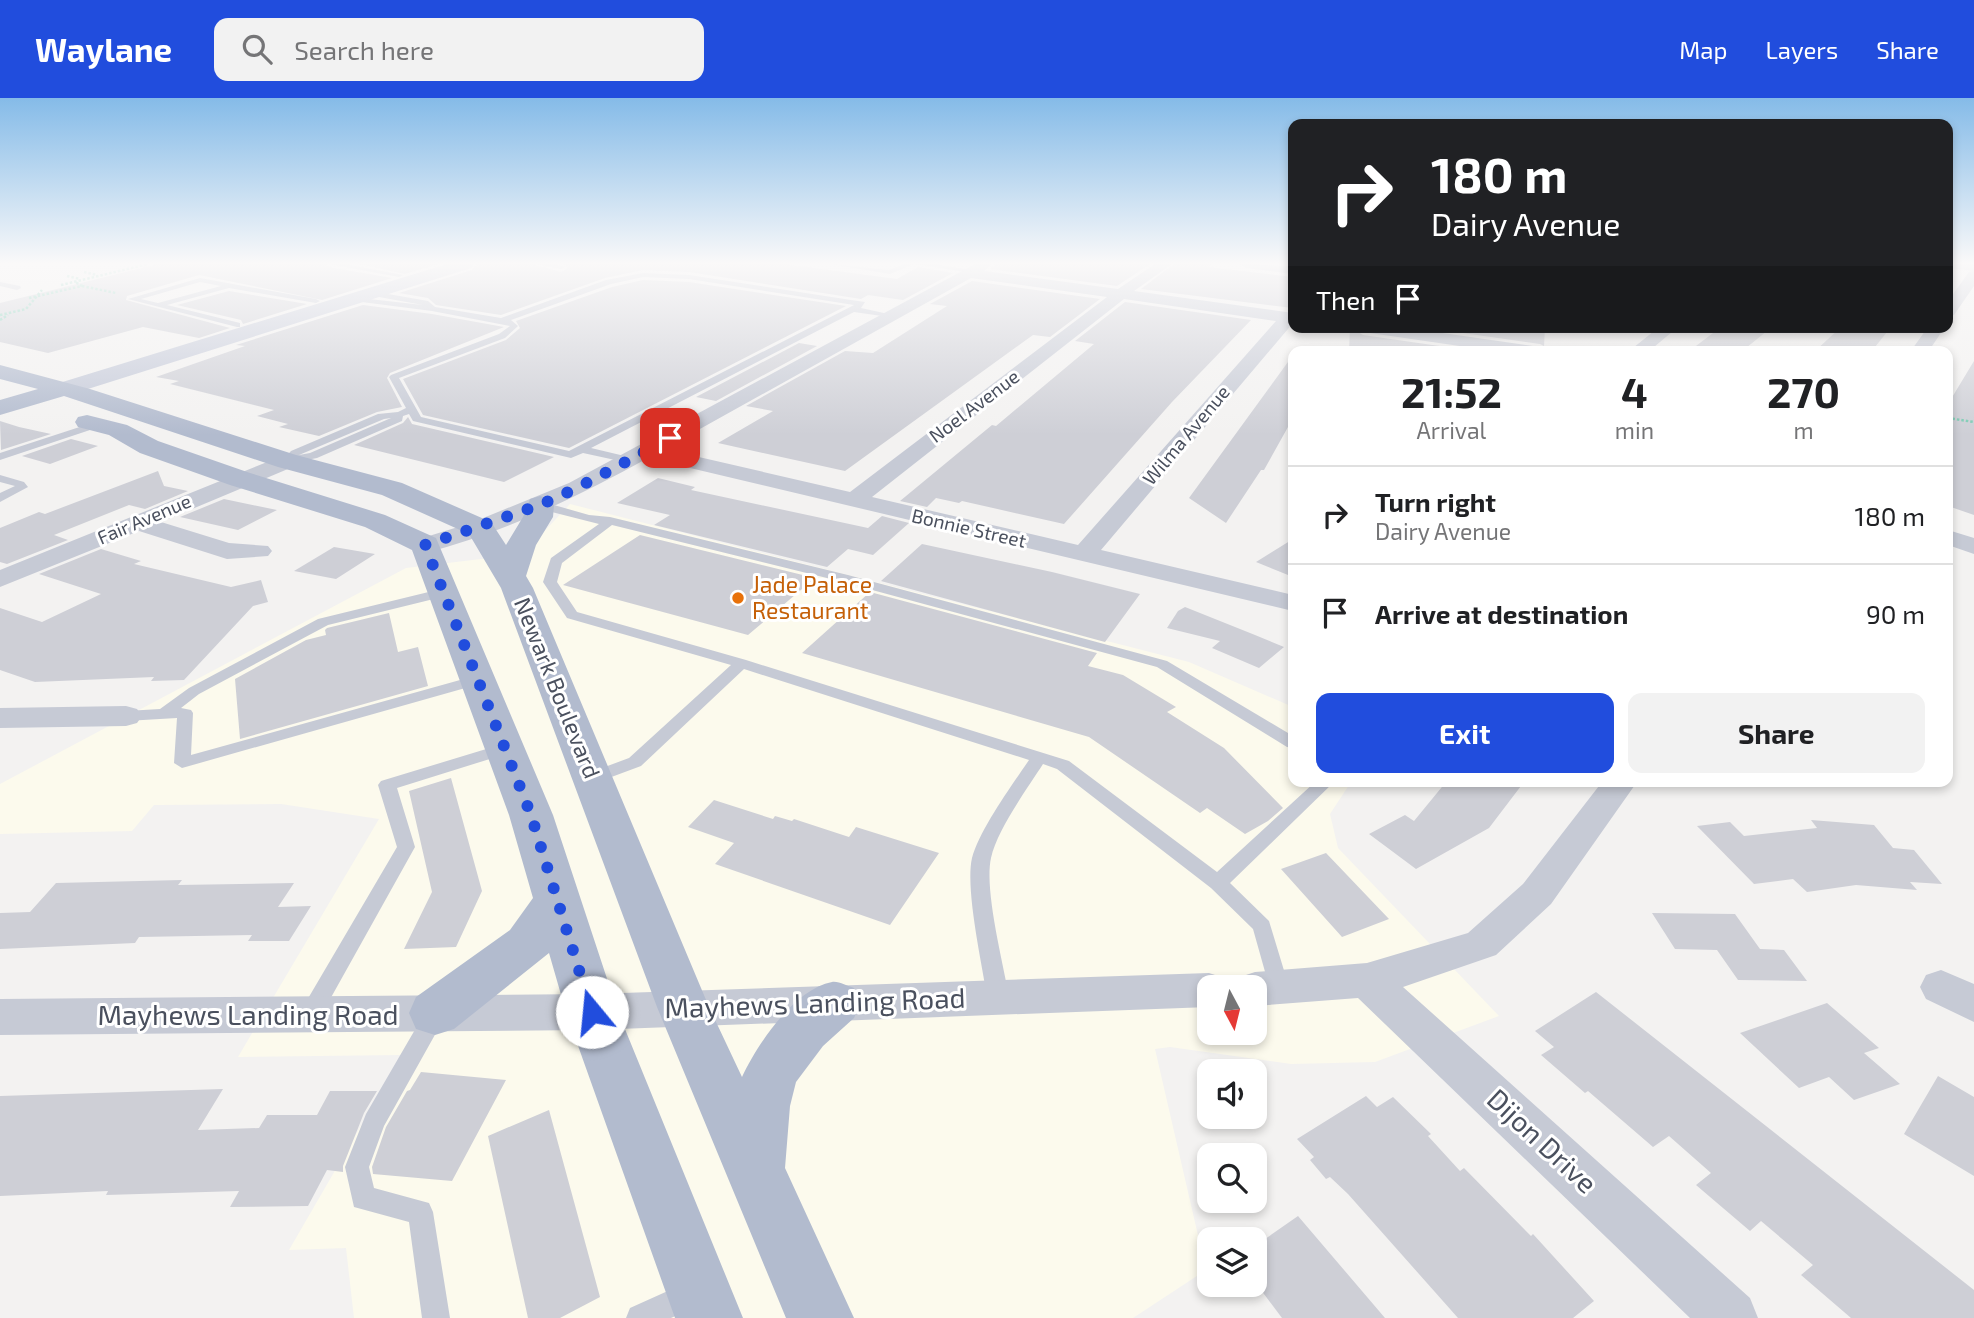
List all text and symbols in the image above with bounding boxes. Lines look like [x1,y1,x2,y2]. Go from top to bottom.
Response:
search box [214,18,704,81]
text: Waylane [35,29,172,69]
icon: search [238,30,276,68]
text: Search here [294,34,434,65]
text: Map [1679,35,1727,64]
text: Layers [1765,35,1838,64]
text: Share [1876,35,1939,64]
text: 180 m [1431,144,1567,203]
icon: right [1316,147,1407,238]
text: Dairy Avenue [1431,204,1620,242]
icon: arrive [1389,280,1427,318]
text: Then [1316,284,1375,315]
street label: Noel Avenue [924,364,1023,447]
text: 21:52 [1401,366,1502,416]
text: 4 [1621,366,1648,416]
text: 270 [1767,366,1840,416]
street label: Wilma Avenue [1137,380,1234,489]
pin [640,408,700,468]
text: Arrival [1416,416,1486,444]
text: min [1615,416,1654,444]
text: m [1793,416,1814,444]
icon: arrive [651,419,689,457]
text: Turn right [1375,486,1496,517]
street label: Fair Avenue [93,488,194,549]
icon: right [1316,496,1354,534]
text: 180 m [1855,500,1925,531]
street label: Bonnie Street [910,503,1029,552]
text: Dairy Avenue [1375,517,1511,545]
place label: Jade Palace Restaurant [752,570,872,624]
marker: Jade Palace Restaurant [730,590,746,606]
street label: Newark Boulevard [509,593,607,782]
icon: arrive [1316,594,1354,632]
text: Arrive at destination [1375,598,1628,629]
text: 90 m [1866,598,1925,629]
button: Exit [1316,693,1614,773]
button: Share [1628,693,1925,773]
position arrow [555,975,629,1049]
north arrow [1197,975,1267,1045]
map controls [1197,975,1267,1297]
street label: Mayhews Landing Road [664,980,966,1024]
street label: Mayhews Landing Road [97,997,399,1031]
button: sound [1197,1059,1267,1129]
street label: Dijon Drive [1481,1081,1605,1200]
button: search [1197,1143,1267,1213]
button: layers [1197,1227,1267,1297]

